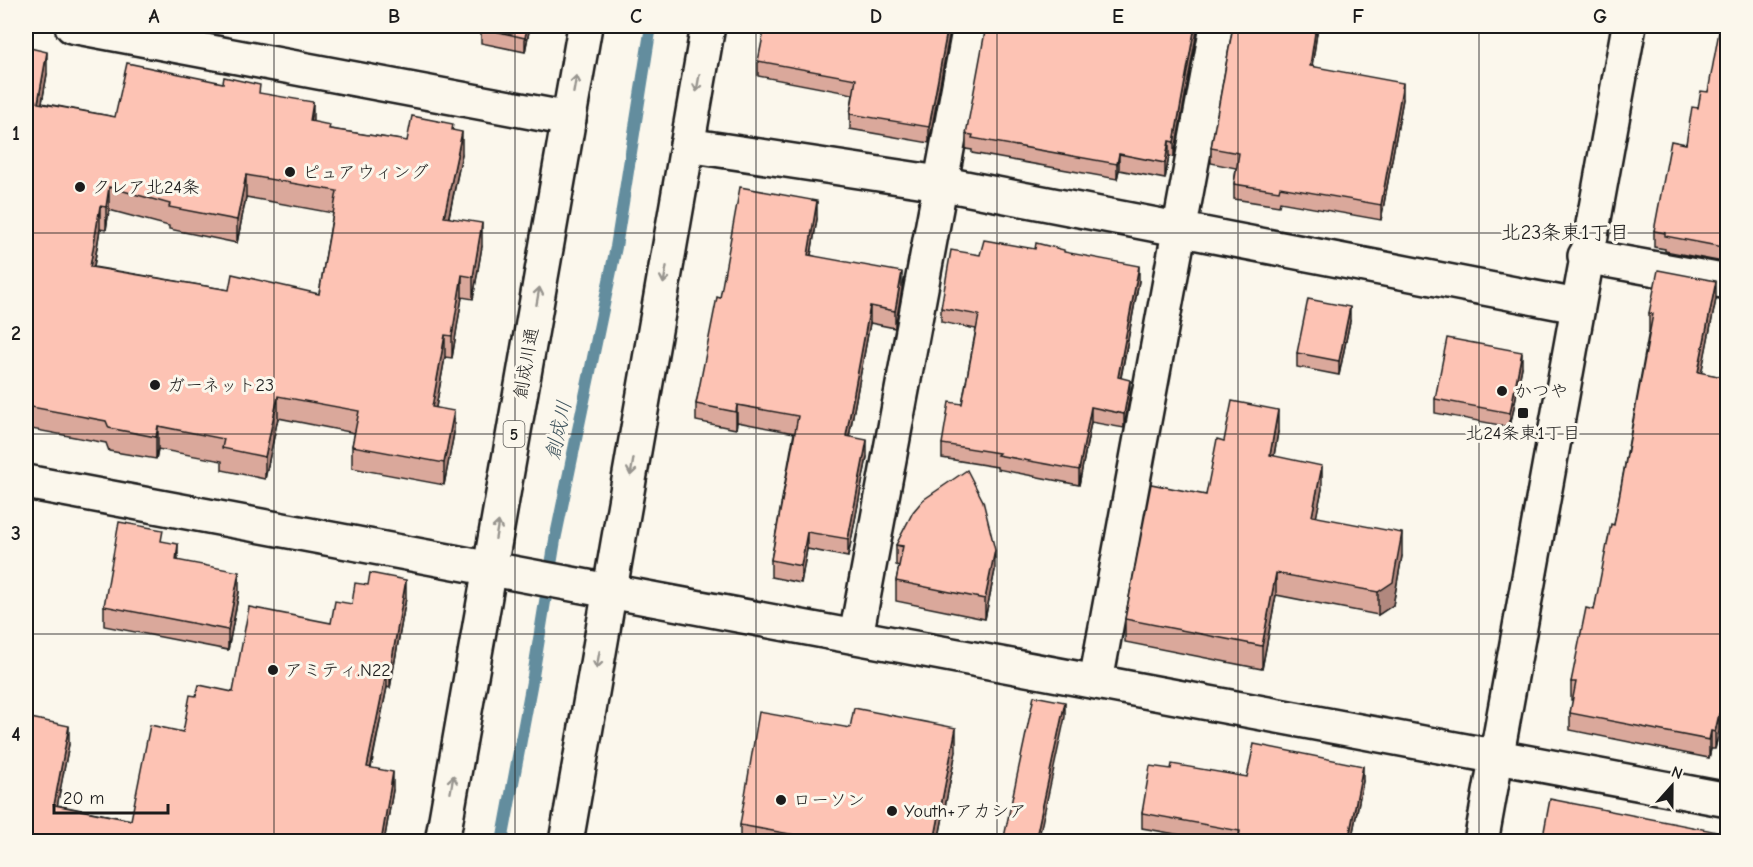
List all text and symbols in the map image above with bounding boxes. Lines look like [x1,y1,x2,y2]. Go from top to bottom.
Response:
text: A [148,5,160,28]
text: B [388,5,400,28]
text: C [630,5,642,28]
text: D [870,5,882,28]
text: E [1112,5,1124,28]
text: F [1352,5,1364,28]
text: G [1593,5,1607,28]
one-way arrow [692,73,703,92]
one-way arrow [570,74,581,94]
text: 1 [12,122,20,145]
place label: ピュアウィング [302,162,429,183]
marker: ピュアウィング [283,165,297,179]
place label: クレア北24条 [92,177,200,198]
marker: クレア北24条 [73,180,87,194]
district label: 北23条東1丁目 [1501,221,1629,244]
one-way arrow [659,265,670,285]
one-way arrow [533,287,544,307]
text: 2 [11,322,21,345]
street label: 創成川通 [510,326,543,400]
place label: ガーネット23 [167,375,274,396]
marker: ガーネット23 [148,378,162,392]
place label: かつや [1514,381,1568,402]
marker: かつや [1495,384,1509,398]
water label: 創成川 [541,398,576,462]
marker: 北24条東1丁目 [1516,406,1530,420]
road number: 5 [504,421,524,447]
place label: 北24条東1丁目 [1465,423,1581,444]
one-way arrow [626,457,637,477]
one-way arrow [492,521,503,540]
text: 3 [11,522,21,545]
one-way arrow [592,649,603,669]
place label: アミティ.N22 [285,660,391,681]
marker: アミティ.N22 [266,663,280,677]
text: 4 [11,723,21,746]
north arrow [1642,756,1702,816]
text: N [1669,763,1685,783]
one-way arrow [446,775,457,794]
scale bar [54,777,168,815]
text: 20 m [63,788,104,809]
place label: ローソン [793,790,865,811]
marker: ローソン [774,793,788,807]
place label: Youth+アカシア [904,801,1027,822]
marker: Youth+アカシア [885,804,899,818]

